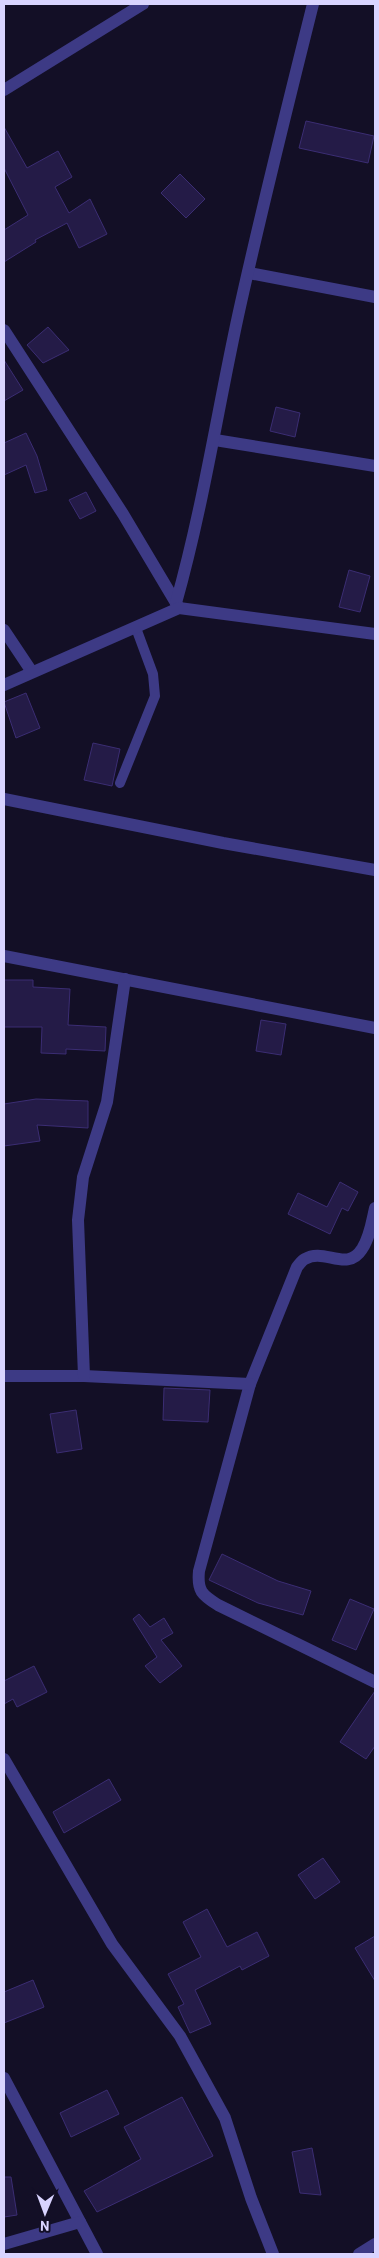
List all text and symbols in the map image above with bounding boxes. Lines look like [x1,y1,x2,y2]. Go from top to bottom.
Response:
north arrow [20,2188,70,2238]
text: N [40,2218,50,2235]

